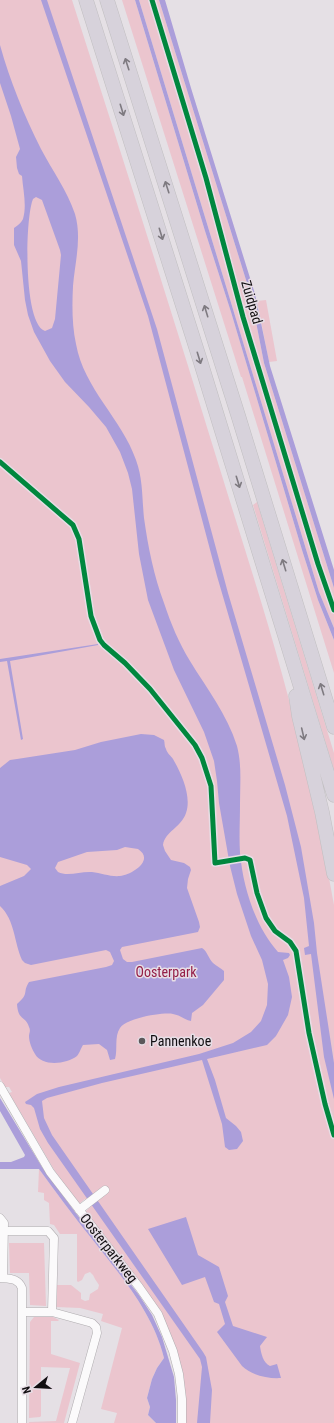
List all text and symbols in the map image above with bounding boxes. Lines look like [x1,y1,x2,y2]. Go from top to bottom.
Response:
one-way arrow [123,57,130,70]
one-way arrow [118,104,126,116]
one-way arrow [163,181,170,194]
one-way arrow [157,228,165,240]
street label: Zuidpad [238,278,266,326]
one-way arrow [202,305,209,318]
one-way arrow [196,352,204,364]
one-way arrow [235,476,242,489]
one-way arrow [280,559,287,572]
one-way arrow [318,684,326,696]
one-way arrow [300,727,308,740]
park label: Oosterpark [136,964,197,980]
place label: Pannenkoe [150,1033,212,1049]
marker: Pannenkoe [137,1036,147,1046]
street label: Oosterparkweg [77,1210,141,1286]
north arrow [16,1367,56,1407]
text: N [20,1384,34,1395]

